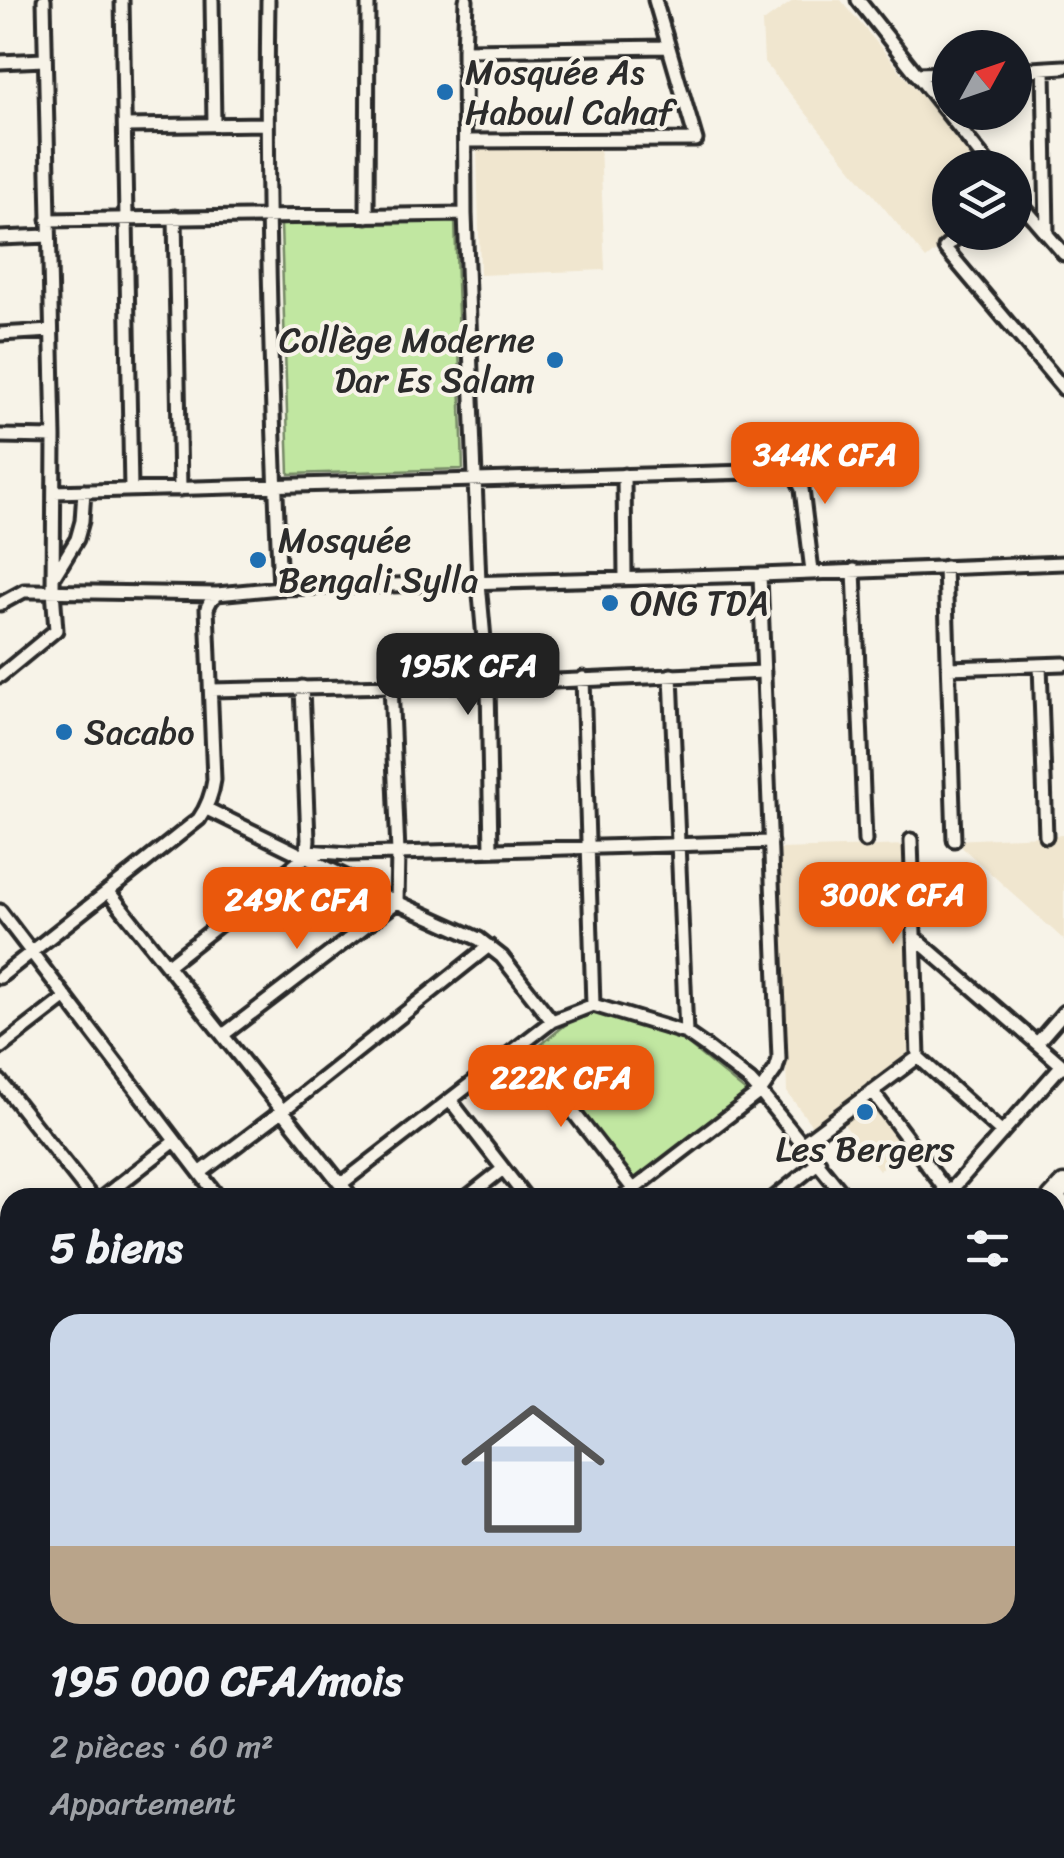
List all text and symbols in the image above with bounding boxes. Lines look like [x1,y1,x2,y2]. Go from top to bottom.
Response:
north arrow [932,30,1032,130]
map controls [932,30,1032,250]
place label: Mosquée As Haboul Cahaf [465,41,678,143]
marker: Mosquée As Haboul Cahaf [434,81,456,103]
button: layers [932,150,1032,250]
place label: Collège Moderne Dar Es Salam [279,309,535,411]
marker: Collège Moderne Dar Es Salam [544,349,566,371]
pin: 344K CFA [722,422,928,507]
text: 344K CFA [753,426,897,483]
place label: Mosquée Bengali Sylla [278,509,479,611]
marker: Mosquée Bengali Sylla [247,549,269,571]
place label: ONG TDA [630,572,769,634]
marker: ONG TDA [599,592,621,614]
pin: 195K CFA [365,633,571,718]
text: 195K CFA [398,637,538,694]
place label: Sacabo [84,701,195,763]
marker: Sacabo [53,721,75,743]
pin: 300K CFA [790,862,996,947]
text: 300K CFA [821,866,965,923]
pin: 249K CFA [194,867,400,952]
text: 249K CFA [225,871,369,928]
pin: 222K CFA [458,1045,664,1130]
text: 222K CFA [490,1049,632,1106]
marker: Les Bergers [854,1101,876,1123]
place label: Les Bergers [775,1118,955,1180]
text: 5 biens [50,1211,183,1285]
icon: filters [960,1221,1015,1276]
icon: home [443,1379,623,1559]
text: 195 000 CFA/mois [50,1644,403,1718]
text: 2 pièces · 60 m² [50,1718,274,1775]
text: Appartement [50,1775,236,1832]

